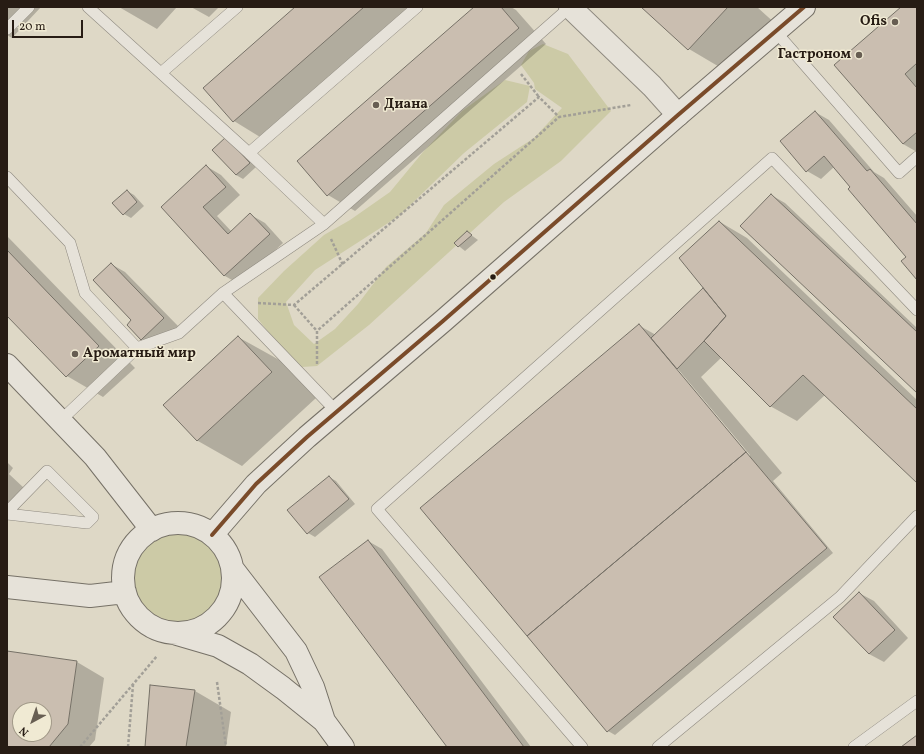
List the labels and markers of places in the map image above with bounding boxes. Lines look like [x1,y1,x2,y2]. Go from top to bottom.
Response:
place label: Ofis [860,14,887,30]
marker: Ofis [890,17,900,27]
place label: Гастроном [778,47,851,63]
marker: Гастроном [854,50,864,60]
place label: Диана [384,97,428,113]
marker: Диана [371,100,381,110]
unlabelled marker [488,272,498,282]
place label: Ароматный мир [83,346,196,362]
marker: Ароматный мир [70,349,80,359]

